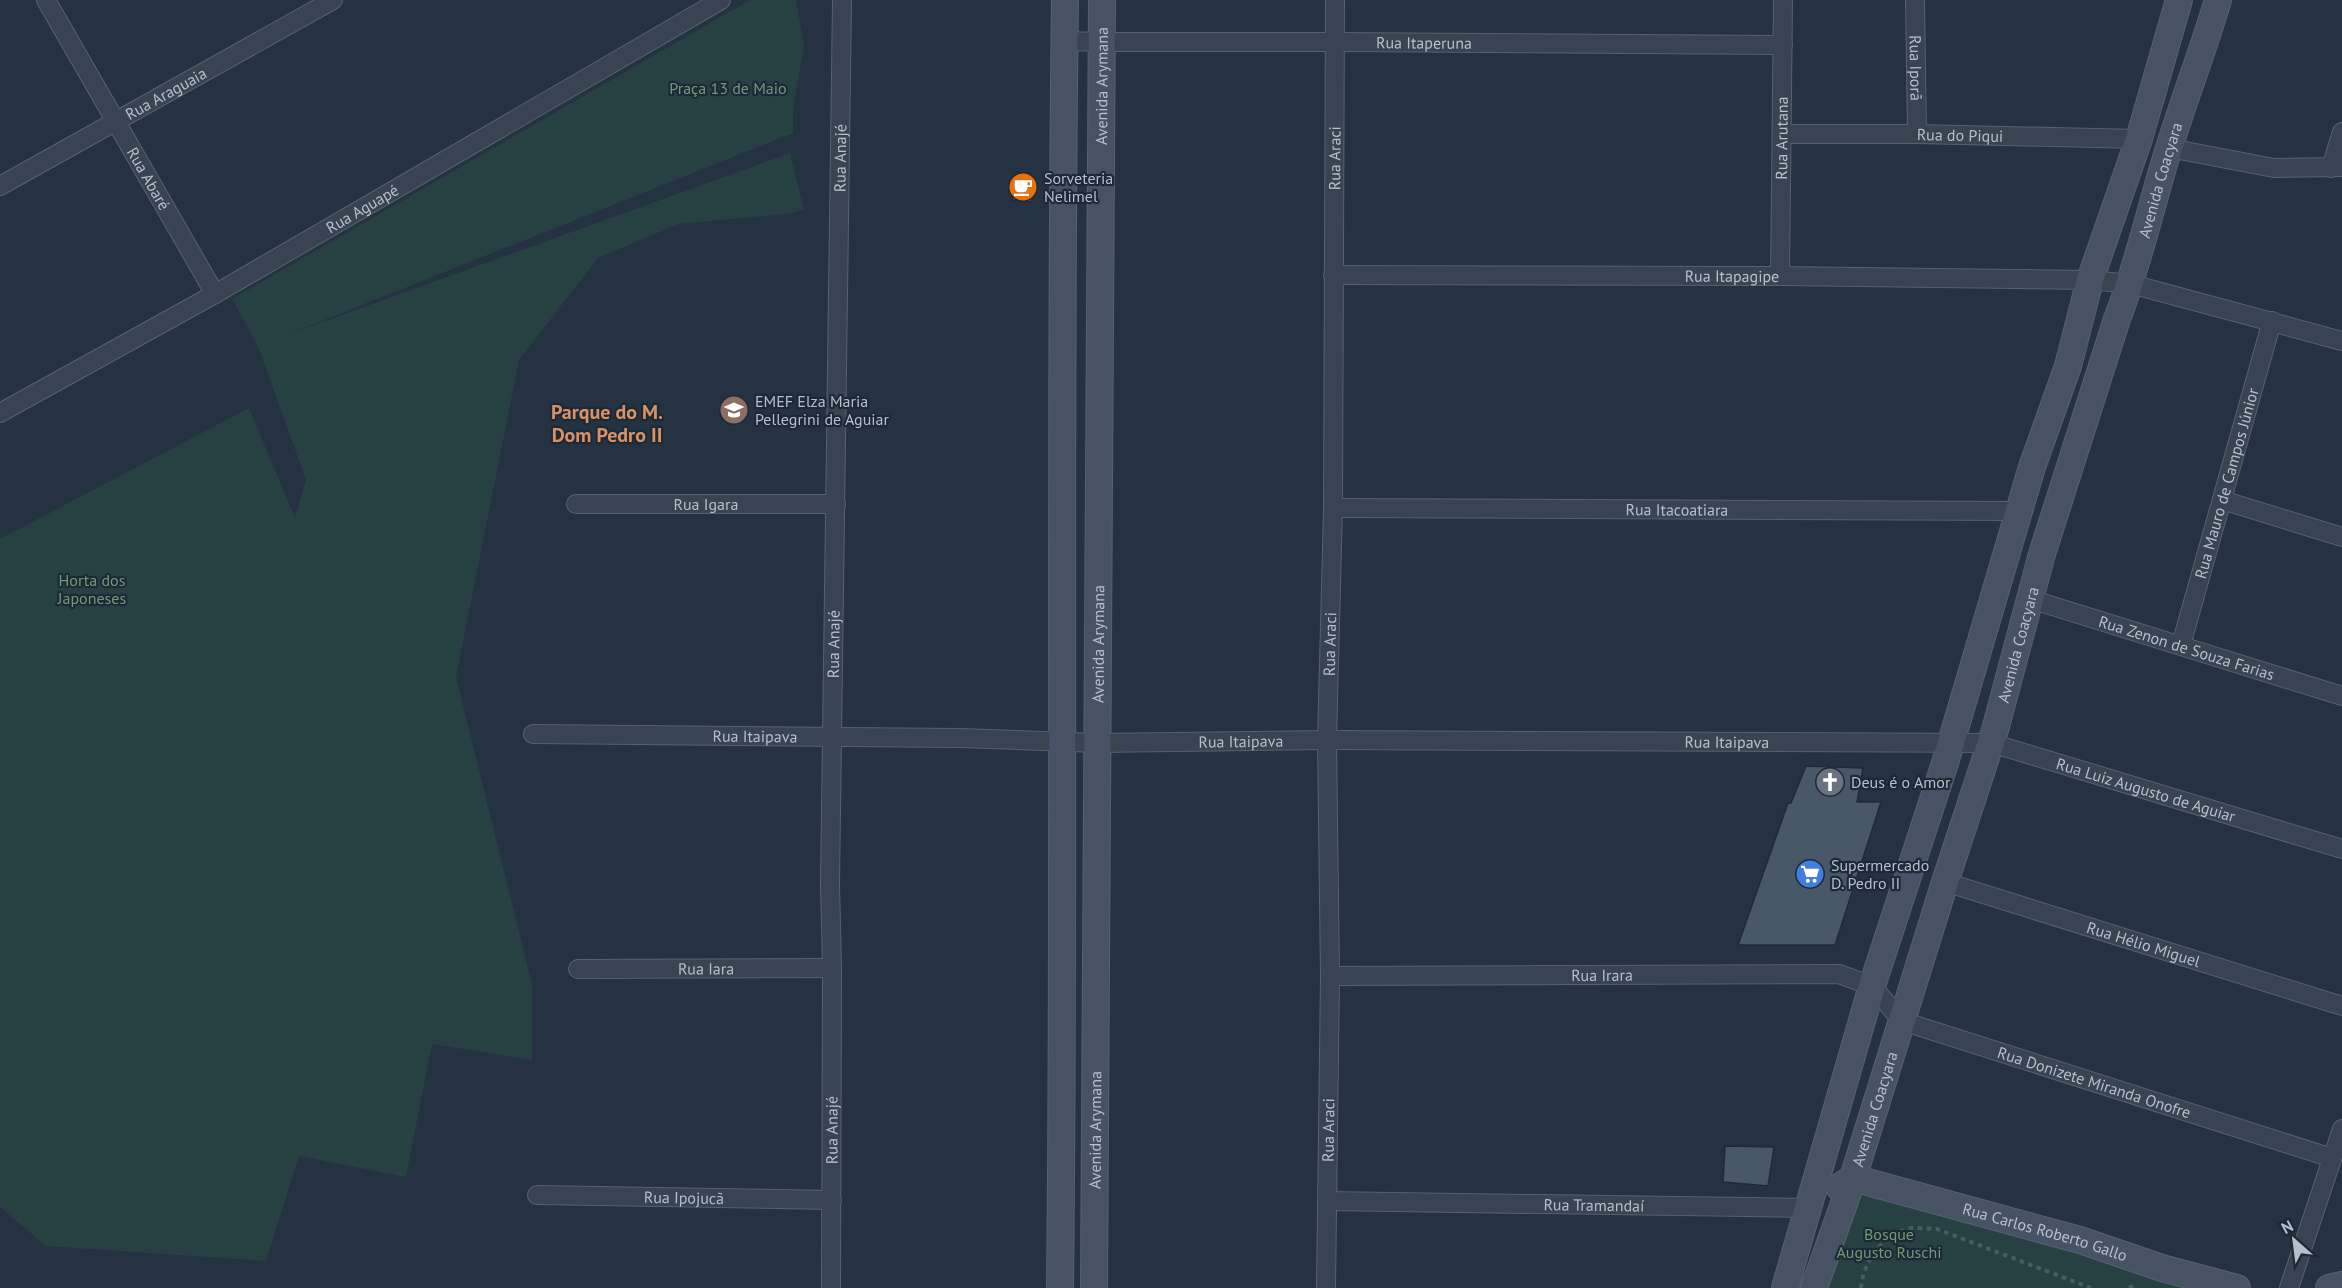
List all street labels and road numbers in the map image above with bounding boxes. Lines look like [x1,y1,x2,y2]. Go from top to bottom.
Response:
street label: Avenida Arymana [1091,27,1112,145]
street label: Rua Itaperuna [1376,32,1472,53]
street label: Rua Iporã [1906,35,1927,101]
street label: Rua Araguaia [122,63,210,124]
street label: Rua Arutana [1771,96,1792,180]
street label: Avenida Coacyara [2134,120,2187,240]
street label: Rua Anajé [829,124,850,192]
street label: Rua do Piqui [1917,124,2003,146]
street label: Rua Araci [1324,126,1345,190]
street label: Rua Abaré [123,144,175,214]
street label: Rua Aguapé [322,180,402,237]
street label: Rua Itapagipe [1685,266,1779,286]
street label: Rua Mauro de Campos Júnior [2190,385,2263,581]
street label: Rua Igara [674,494,738,514]
street label: Rua Itacoatiara [1626,499,1728,520]
street label: Avenida Coacyara [1993,584,2043,705]
street label: Avenida Arymana [1088,585,1108,703]
street label: Rua Anajé [823,610,844,678]
street label: Rua Zenon de Souza Farias [2096,611,2277,684]
street label: Rua Araci [1319,612,1340,676]
street label: Rua Itaipava [713,726,797,746]
street label: Rua Itaipava [1198,731,1283,752]
street label: Rua Itaipava [1684,732,1769,752]
street label: Rua Luiz Augusto de Aguiar [2054,753,2238,826]
street label: Rua Hélio Miguel [2084,917,2203,971]
street label: Rua Iara [678,958,734,979]
street label: Rua Irara [1571,965,1633,985]
street label: Rua Donizete Miranda Onofre [1995,1042,2193,1122]
street label: Avenida Coacyara [1847,1049,1902,1169]
street label: Avenida Arymana [1085,1071,1105,1189]
street label: Rua Anajé [821,1096,842,1164]
street label: Rua Araci [1318,1098,1338,1162]
street label: Rua Ipojucã [644,1187,724,1208]
street label: Rua Tramandaí [1543,1194,1645,1216]
street label: Rua Carlos Roberto Gallo [1960,1198,2130,1265]

